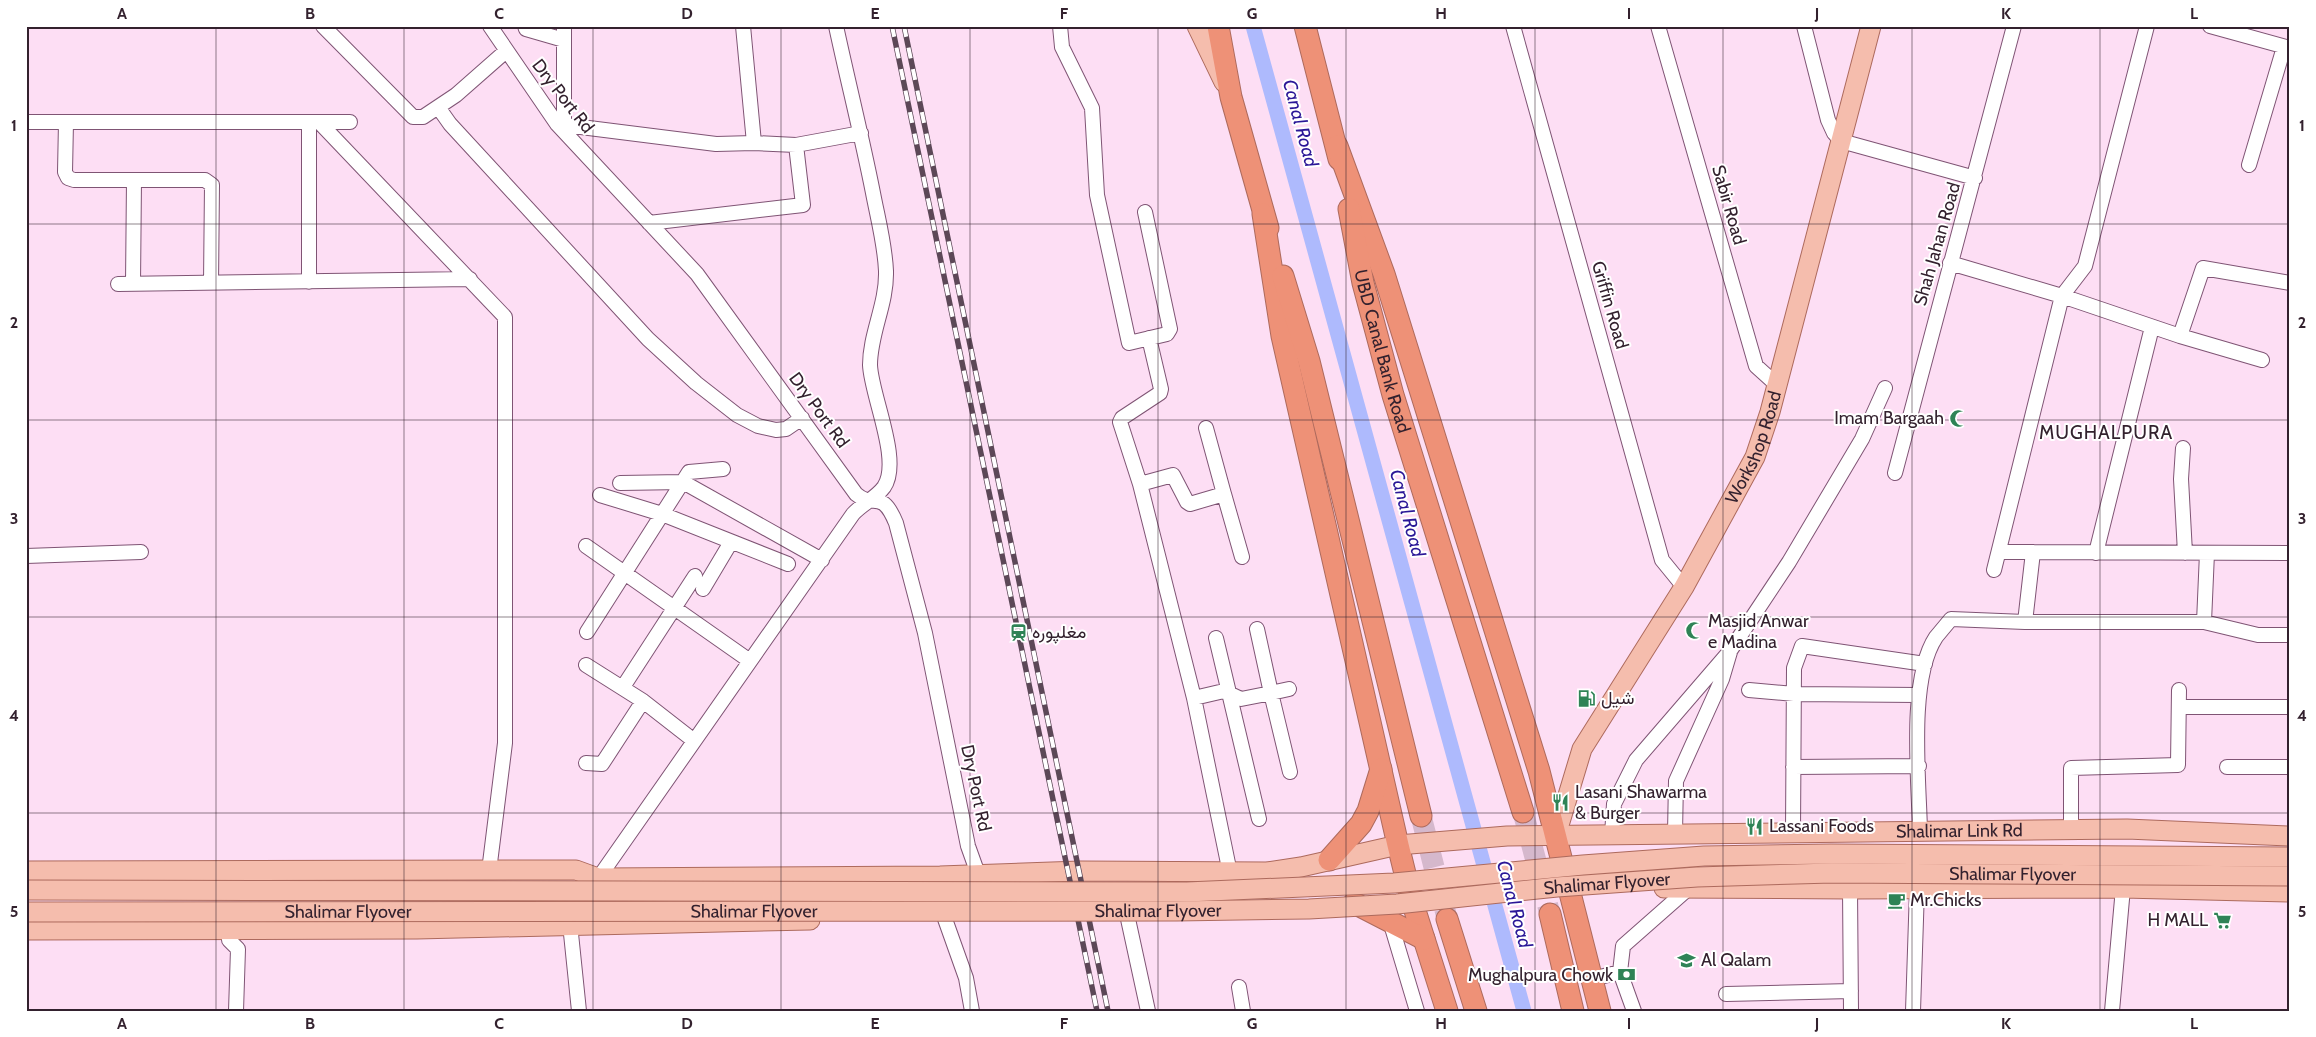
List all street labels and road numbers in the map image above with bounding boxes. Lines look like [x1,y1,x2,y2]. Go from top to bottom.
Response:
street label: Dry Port Rd [527,55,599,137]
street label: Sabir Road [1707,163,1751,247]
street label: Shah Jahan Road [1909,180,1965,308]
street label: Griffin Road [1587,259,1633,351]
street label: UBD Canal Bank Road [1350,268,1415,435]
street label: Dry Port Rd [784,368,854,452]
street label: Workshop Road [1721,389,1786,508]
street label: Dry Port Rd [956,743,996,833]
street label: Shalimar Link Rd [1896,819,2023,843]
street label: Shalimar Flyover [1949,863,2076,886]
street label: Shalimar Flyover [1542,868,1671,899]
street label: Shalimar Flyover [1095,899,1222,922]
street label: Shalimar Flyover [691,900,818,922]
street label: Shalimar Flyover [285,901,412,923]

